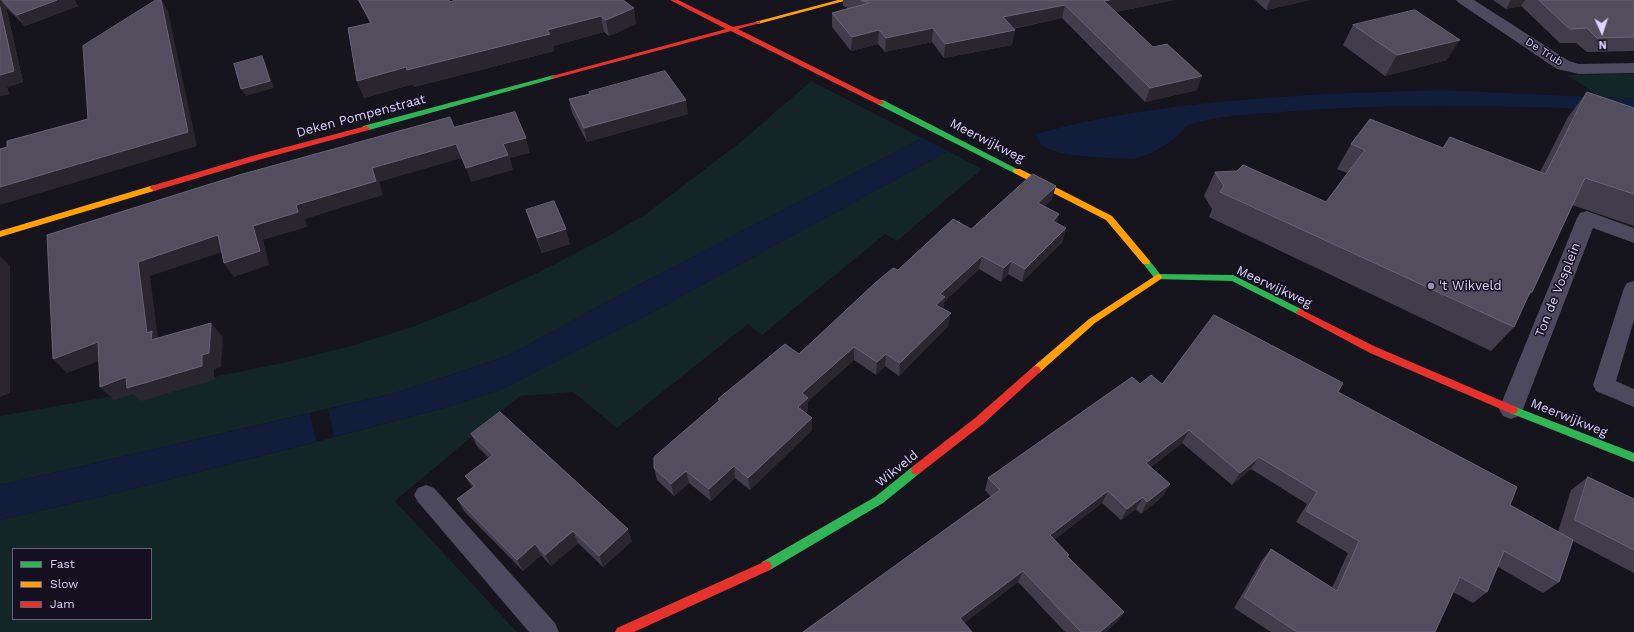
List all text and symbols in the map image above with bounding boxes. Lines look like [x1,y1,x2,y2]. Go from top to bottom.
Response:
north arrow [1582,12,1622,52]
street label: De Trub [1523,35,1565,69]
text: N [1598,38,1607,51]
street label: Deken Pompenstraat [295,91,427,141]
street label: Meerwijkweg [947,116,1027,166]
street label: Ton de Vosplein [1532,241,1584,339]
street label: Meerwijkweg [1234,263,1314,311]
place label: 't Wikveld [1439,278,1502,294]
marker: 't Wikveld [1426,281,1436,291]
street label: Meerwijkweg [1528,395,1610,441]
street label: Wikveld [873,447,921,491]
legend [12,548,152,620]
text: Fast [50,557,75,571]
text: Slow [50,577,78,591]
text: Jam [50,597,75,611]

